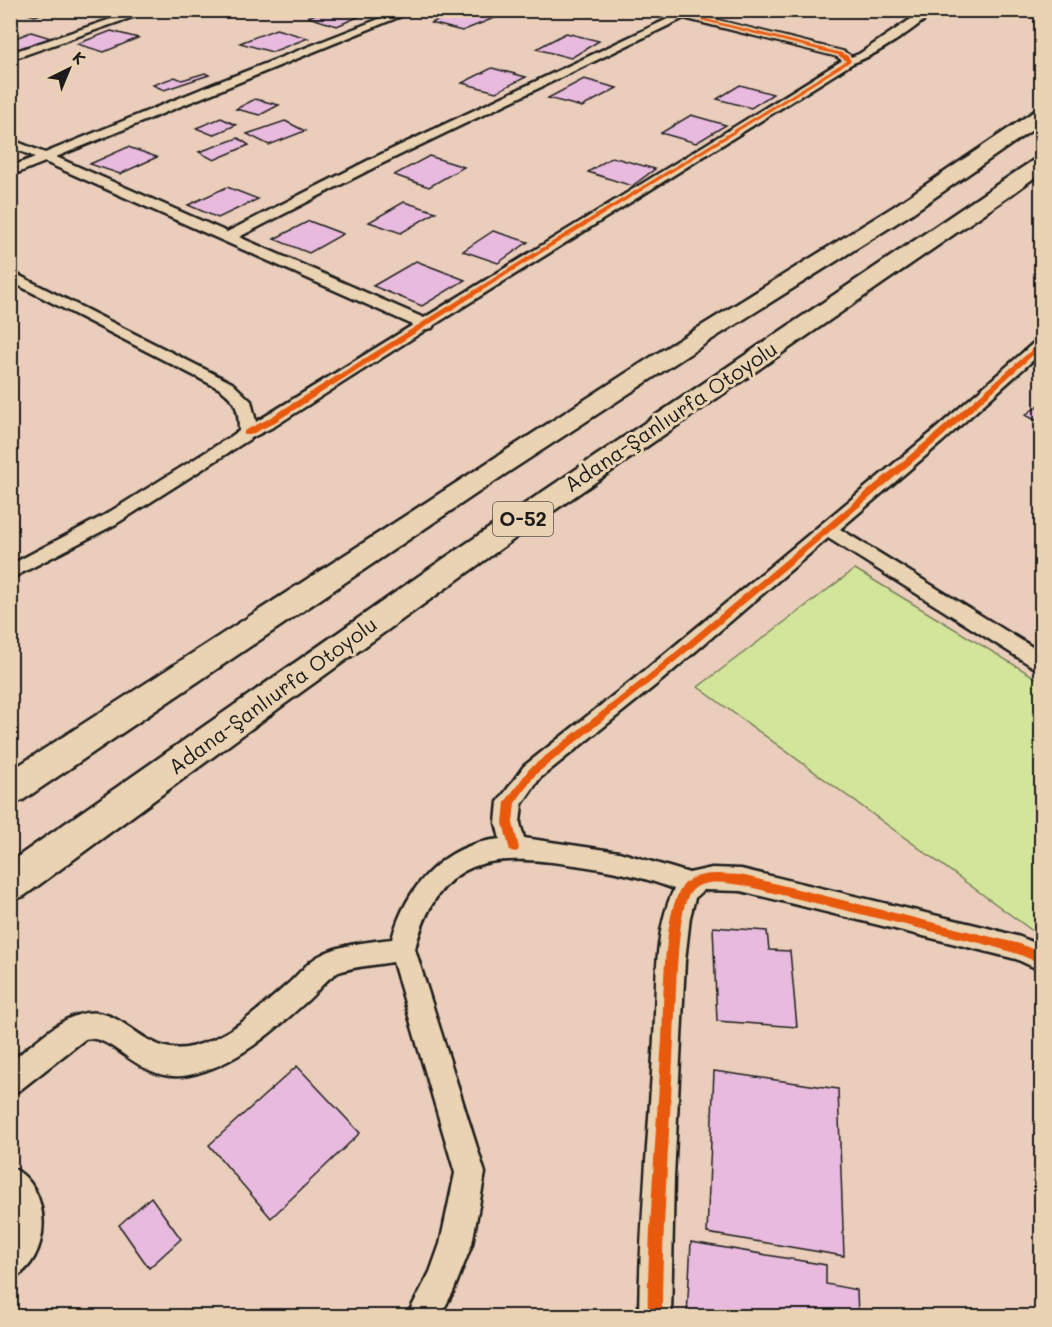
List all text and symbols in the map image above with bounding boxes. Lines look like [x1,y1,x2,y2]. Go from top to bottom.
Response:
north arrow [39,39,99,99]
text: K [69,46,91,69]
street label: Adana-Şanlıurfa Otoyolu [558,334,782,497]
road number: O-52 [493,502,553,536]
street label: Adana-Şanlıurfa Otoyolu [162,610,382,780]

